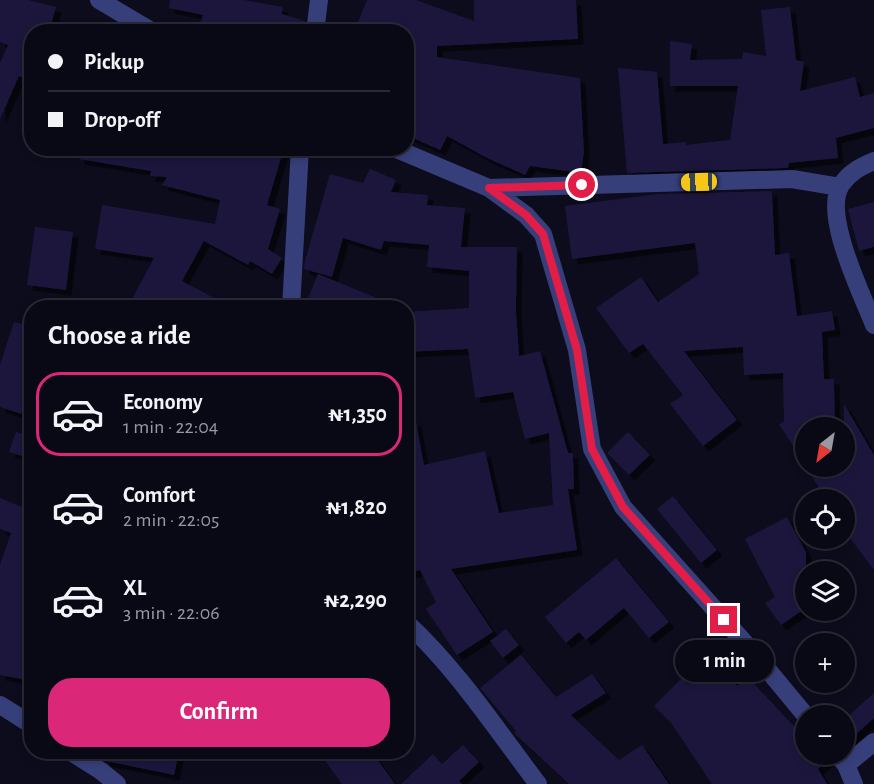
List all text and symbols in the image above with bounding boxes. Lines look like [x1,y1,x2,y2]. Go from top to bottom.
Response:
text: Pickup [84,51,144,73]
text: Drop-off [84,109,160,131]
route start [568,171,595,198]
car [681,172,717,192]
text: Choose a ride [48,322,191,349]
icon: car [51,387,105,441]
text: Economy [123,391,203,413]
text: ₦1,350 [328,403,387,425]
text: 1 min · 22:04 [123,417,218,437]
north arrow [795,417,855,477]
map controls [795,417,855,765]
icon: car [51,480,105,534]
text: Comfort [123,484,195,506]
button: locate [795,489,855,549]
text: ₦1,820 [326,496,387,518]
text: 2 min · 22:05 [123,510,219,530]
button: layers [795,561,855,621]
icon: car [51,573,105,627]
text: XL [123,577,146,599]
text: ₦2,290 [324,589,387,611]
text: 3 min · 22:06 [123,603,220,623]
route end [710,606,737,633]
button: + [795,633,855,693]
callout: 1 min [674,641,774,683]
text: 1 min [703,651,746,671]
button: Confirm [48,678,390,747]
button: − [795,705,855,765]

